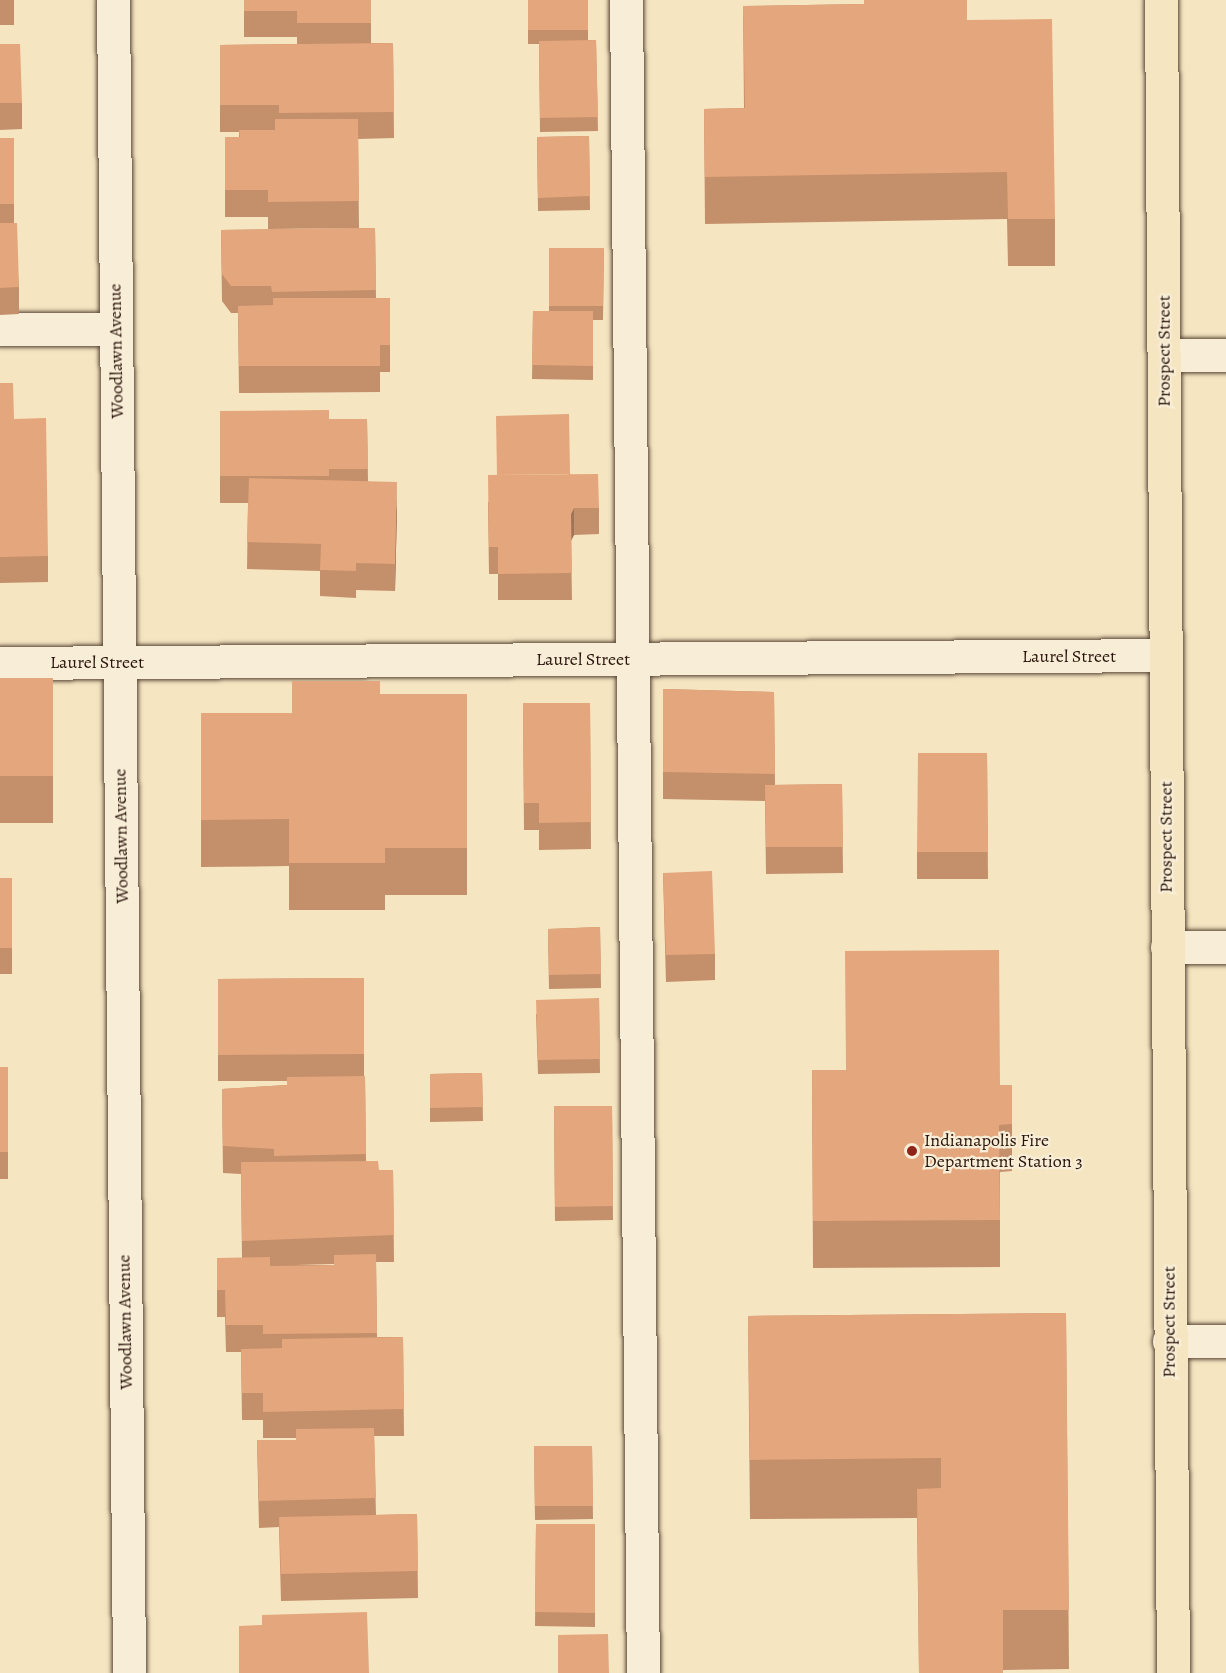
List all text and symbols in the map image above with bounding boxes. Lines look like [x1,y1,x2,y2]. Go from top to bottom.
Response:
street label: Woodlawn Avenue [104,283,128,419]
street label: Prospect Street [1153,295,1175,407]
street label: Laurel Street [1022,645,1116,667]
street label: Laurel Street [536,648,630,670]
street label: Laurel Street [50,651,144,673]
street label: Woodlawn Avenue [109,768,133,904]
street label: Prospect Street [1155,781,1177,893]
place label: Indianapolis Fire Department Station 3 [924,1130,1083,1172]
marker: Indianapolis Fire Department Station 3 [905,1144,919,1158]
street label: Woodlawn Avenue [113,1254,137,1390]
street label: Prospect Street [1158,1266,1180,1378]

